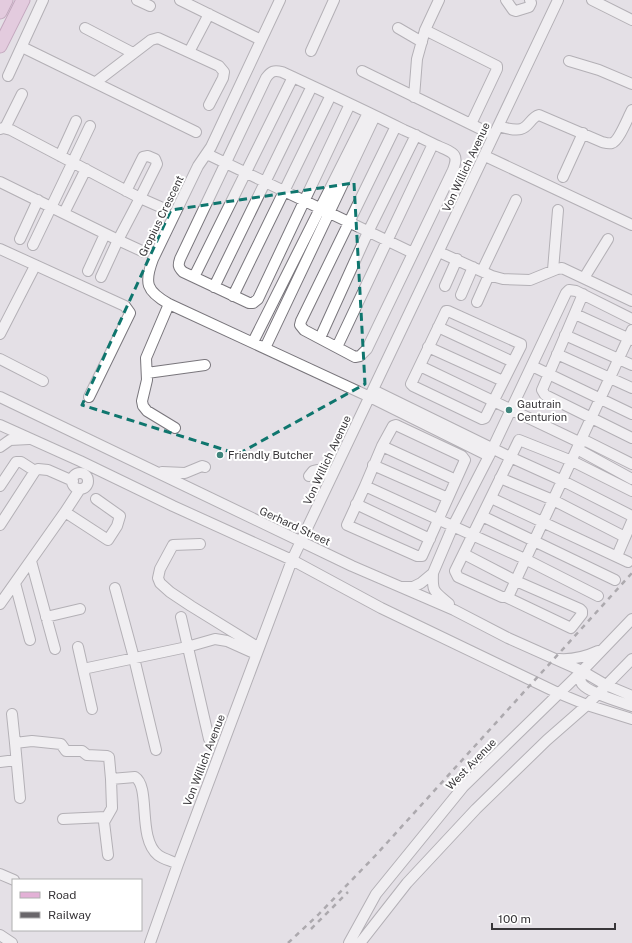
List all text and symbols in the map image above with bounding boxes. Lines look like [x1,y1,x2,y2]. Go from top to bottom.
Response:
street label: Von Willich Avenue [440,120,492,214]
street label: Gropius Crescent [136,174,186,258]
place label: Gautrain Centurion [517,398,567,423]
marker: Gautrain Centurion [504,405,514,415]
street label: Von Willich Avenue [301,413,353,507]
place label: Friendly Butcher [228,449,313,461]
marker: Friendly Butcher [215,450,225,460]
street label: Gerhard Street [258,504,332,548]
street label: Von Willich Avenue [181,713,227,807]
street label: West Avenue [444,736,498,792]
legend [12,879,142,931]
text: Road [48,888,76,902]
scale bar [492,905,615,931]
text: Railway [48,908,92,922]
text: 100 m [498,912,531,926]

